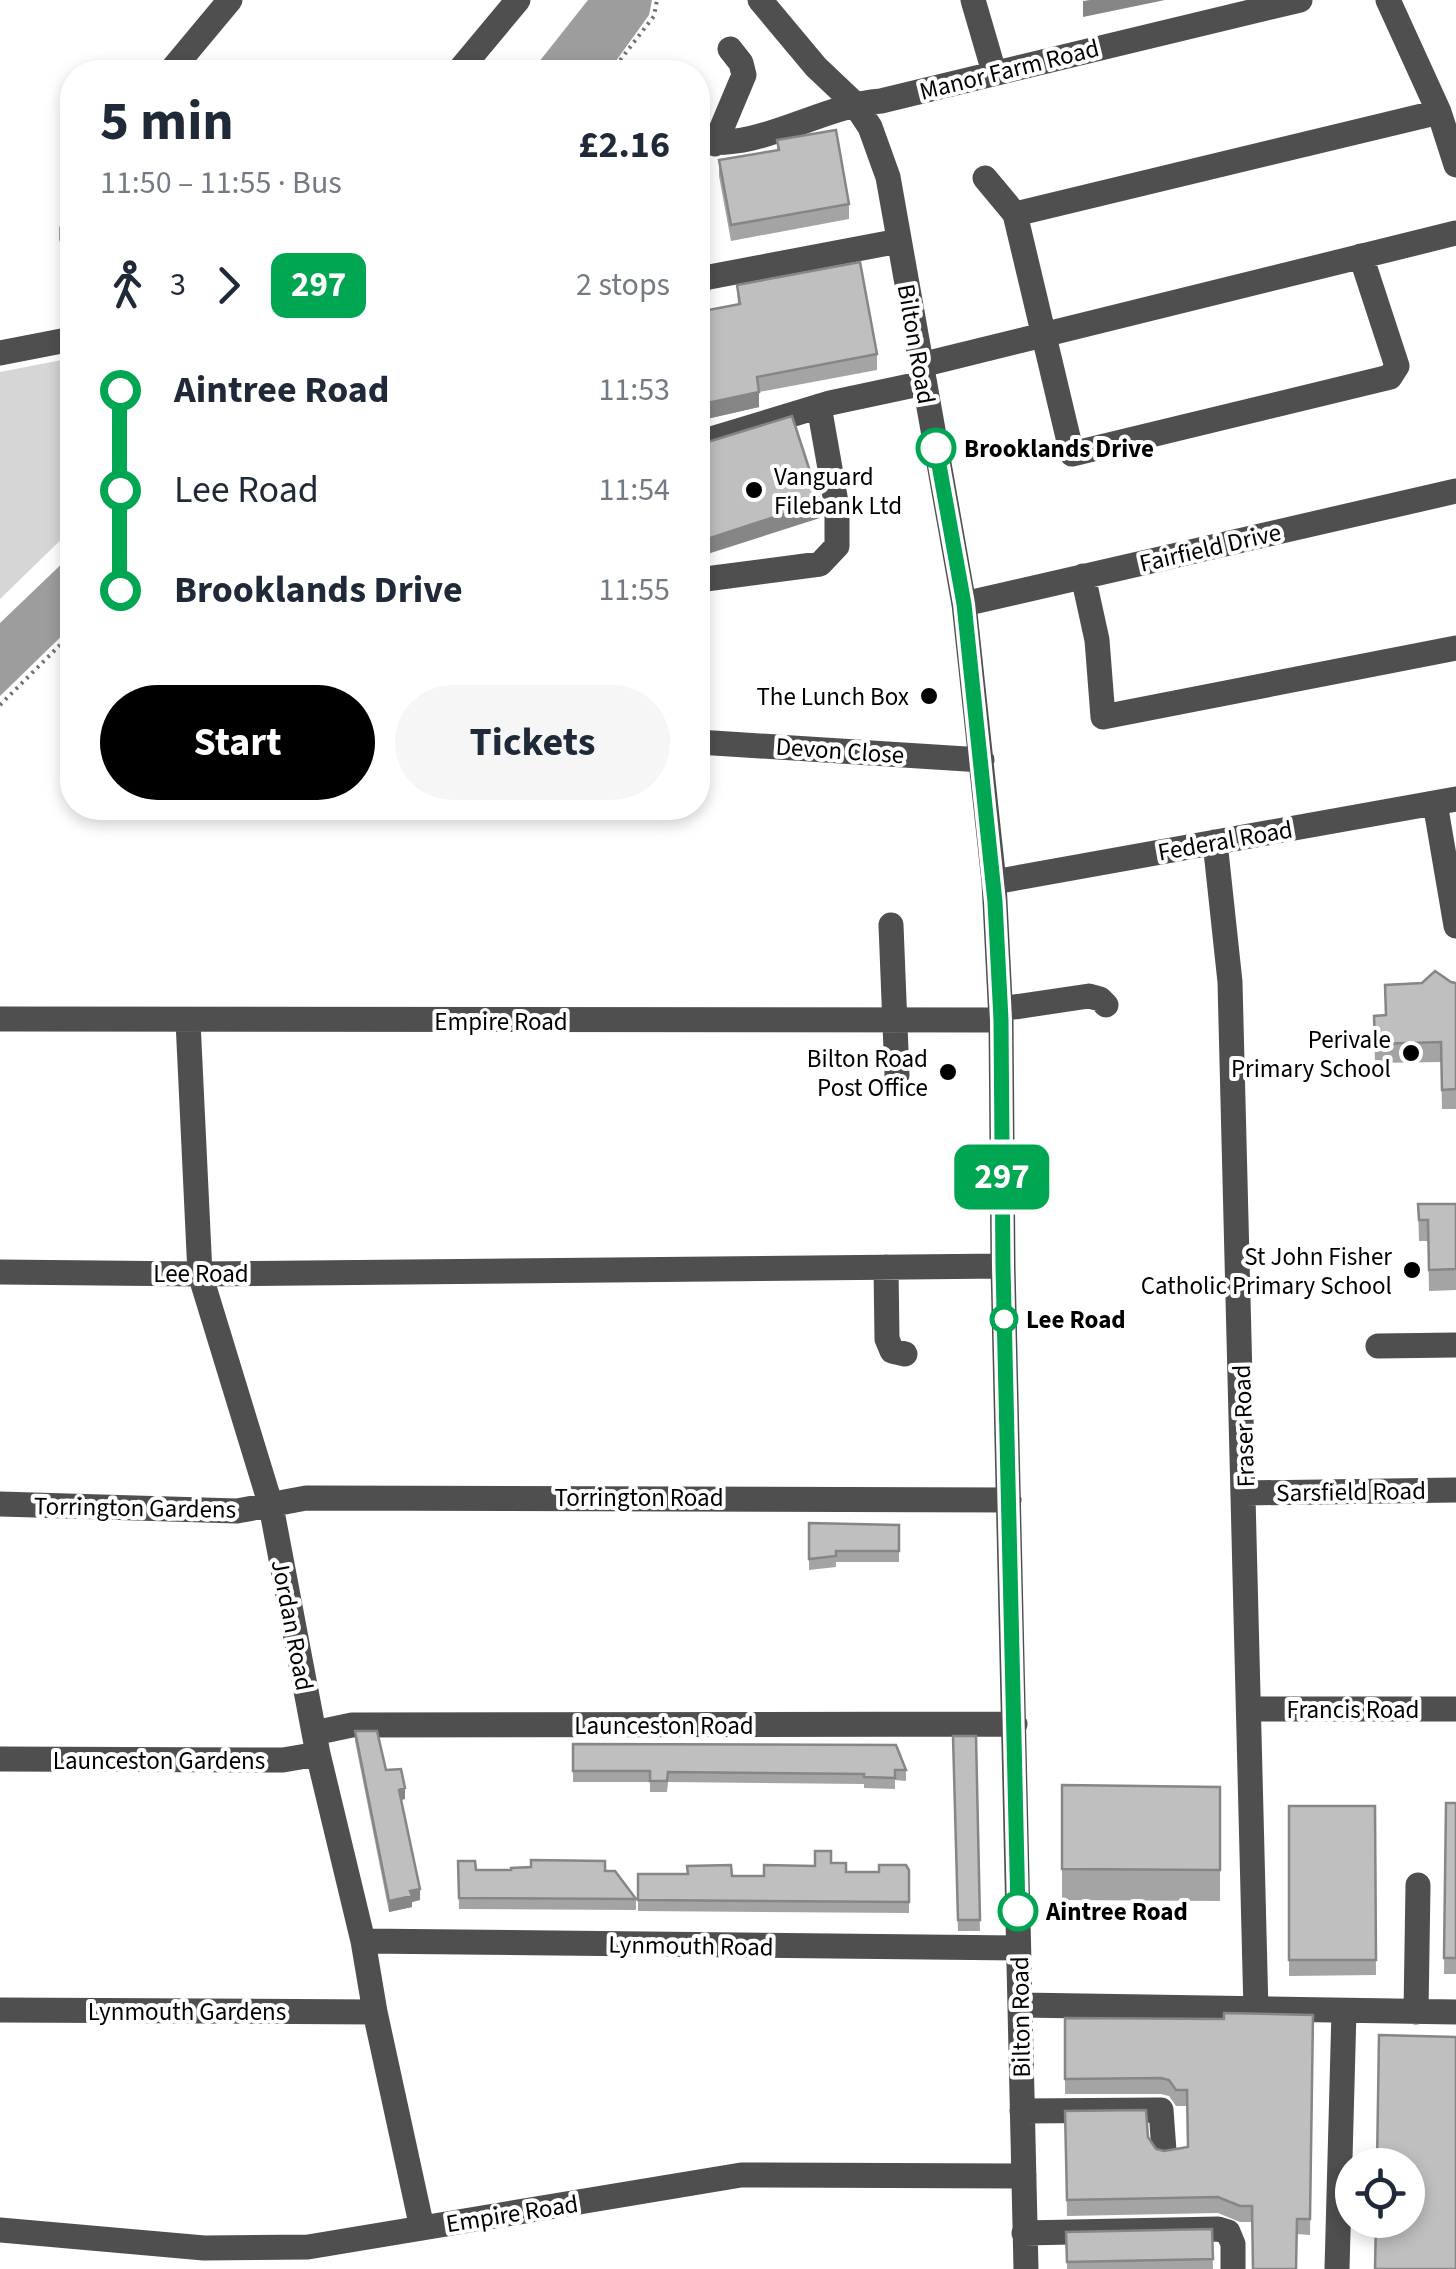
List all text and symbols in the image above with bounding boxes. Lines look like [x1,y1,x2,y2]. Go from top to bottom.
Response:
street label: Manor Farm Road [916,30,1103,110]
text: 5 min [100,83,234,161]
text: £2.16 [578,118,670,172]
text: 11:50 – 11:55 · Bus [100,160,342,206]
icon: walk [100,258,155,313]
icon: forward [201,258,256,313]
text: 297 [291,260,346,310]
text: 3 [170,262,186,308]
text: 2 stops [576,262,670,308]
street label: Bilton Road [888,281,944,407]
text: Aintree Road [174,363,390,417]
text: 11:53 [598,367,670,413]
marker: Brooklands Drive [917,429,955,467]
place label: Brooklands Drive [964,431,1154,467]
place label: Vanguard Filebank Ltd [774,459,902,524]
text: Lee Road [174,463,319,517]
text: 11:54 [598,467,670,513]
marker: Vanguard Filebank Ltd [743,479,765,501]
street label: Fairfield Drive [1136,514,1285,582]
text: Brooklands Drive [174,563,463,617]
text: 11:55 [598,567,670,613]
place label: The Lunch Box [756,679,909,715]
button: Start [100,685,375,800]
button: Tickets [395,685,670,800]
marker: The Lunch Box [918,685,940,707]
street label: Devon Close [774,729,905,773]
street label: Federal Road [1155,811,1295,871]
street label: Empire Road [434,1004,568,1040]
place label: Perivale Primary School [1231,1022,1391,1087]
place label: Bilton Road Post Office [807,1041,928,1106]
marker: Perivale Primary School [1400,1042,1422,1064]
marker: Bilton Road Post Office [937,1061,959,1083]
line badge: 297 [944,1144,1060,1210]
text: 297 [974,1152,1030,1202]
place label: St John Fisher Catholic Primary School [1141,1239,1392,1304]
street label: Lee Road [153,1256,249,1292]
marker: St John Fisher Catholic Primary School [1401,1259,1423,1281]
place label: Lee Road [1026,1302,1126,1338]
marker: Lee Road [991,1306,1017,1332]
street label: Fraser Road [1224,1364,1264,1488]
street label: Sarsfield Road [1276,1473,1426,1511]
street label: Torrington Road [554,1480,724,1516]
street label: Torrington Gardens [34,1488,236,1528]
street label: Jordan Road [262,1557,322,1694]
street label: Francis Road [1287,1692,1419,1728]
street label: Launceston Road [574,1708,754,1744]
street label: Launceston Gardens [53,1743,265,1779]
marker: Aintree Road [999,1892,1037,1930]
place label: Aintree Road [1045,1894,1188,1930]
street label: Lynmouth Road [608,1927,774,1965]
street label: Bilton Road [1002,1956,1040,2078]
street label: Lynmouth Gardens [88,1994,286,2030]
map controls [1335,2148,1425,2238]
button: locate [1335,2148,1425,2238]
street label: Empire Road [443,2186,581,2242]

